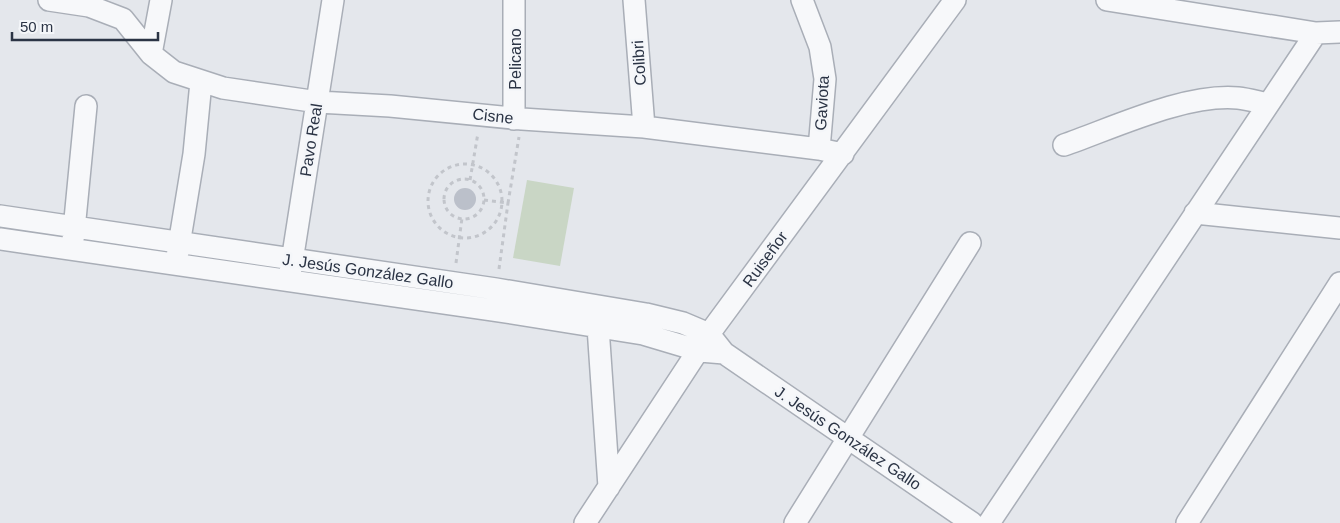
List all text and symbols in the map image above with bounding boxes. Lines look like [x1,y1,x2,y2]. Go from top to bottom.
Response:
scale bar [12,10,159,42]
text: 50 m [20,18,53,35]
street label: Pelicano [507,28,524,90]
street label: Colibri [629,40,649,86]
street label: Gaviota [812,75,832,131]
street label: Pavo Real [297,102,325,178]
street label: Cisne [472,105,514,127]
street label: Ruiseñor [739,228,791,290]
street label: J. Jesús González Gallo [281,251,455,291]
street label: J. Jesús González Gallo [772,383,924,493]

